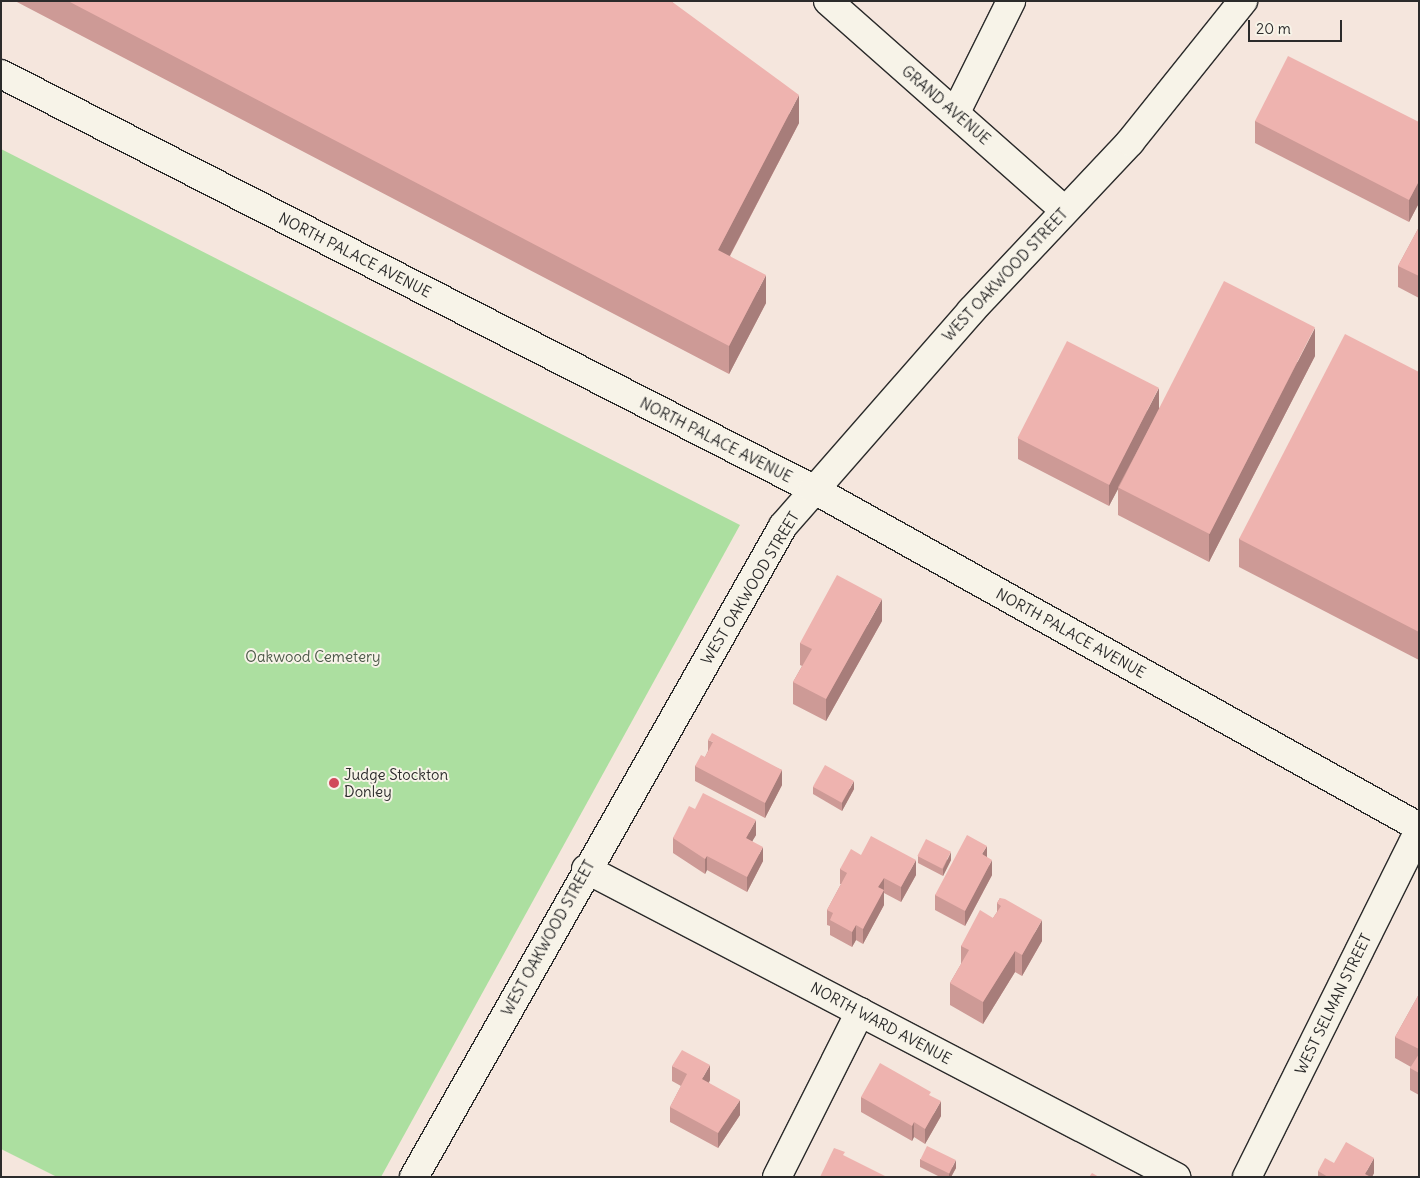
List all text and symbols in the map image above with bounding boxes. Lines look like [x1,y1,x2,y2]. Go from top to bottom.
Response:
scale bar [1250,10,1344,42]
text: 20 m [1256,19,1291,38]
street label: GRAND AVENUE [898,62,994,148]
street label: WEST OAKWOOD STREET [939,205,1071,345]
street label: NORTH PALACE AVENUE [276,209,434,301]
street label: NORTH PALACE AVENUE [637,394,795,486]
street label: WEST OAKWOOD STREET [697,508,803,668]
street label: NORTH PALACE AVENUE [993,584,1149,682]
park label: Oakwood Cemetery [245,648,381,666]
place label: Judge Stockton Donley [344,765,448,800]
marker: Judge Stockton Donley [328,777,340,789]
street label: WEST OAKWOOD STREET [498,857,598,1019]
street label: WEST SELMAN STREET [1291,931,1375,1077]
street label: NORTH WARD AVENUE [808,978,954,1068]

